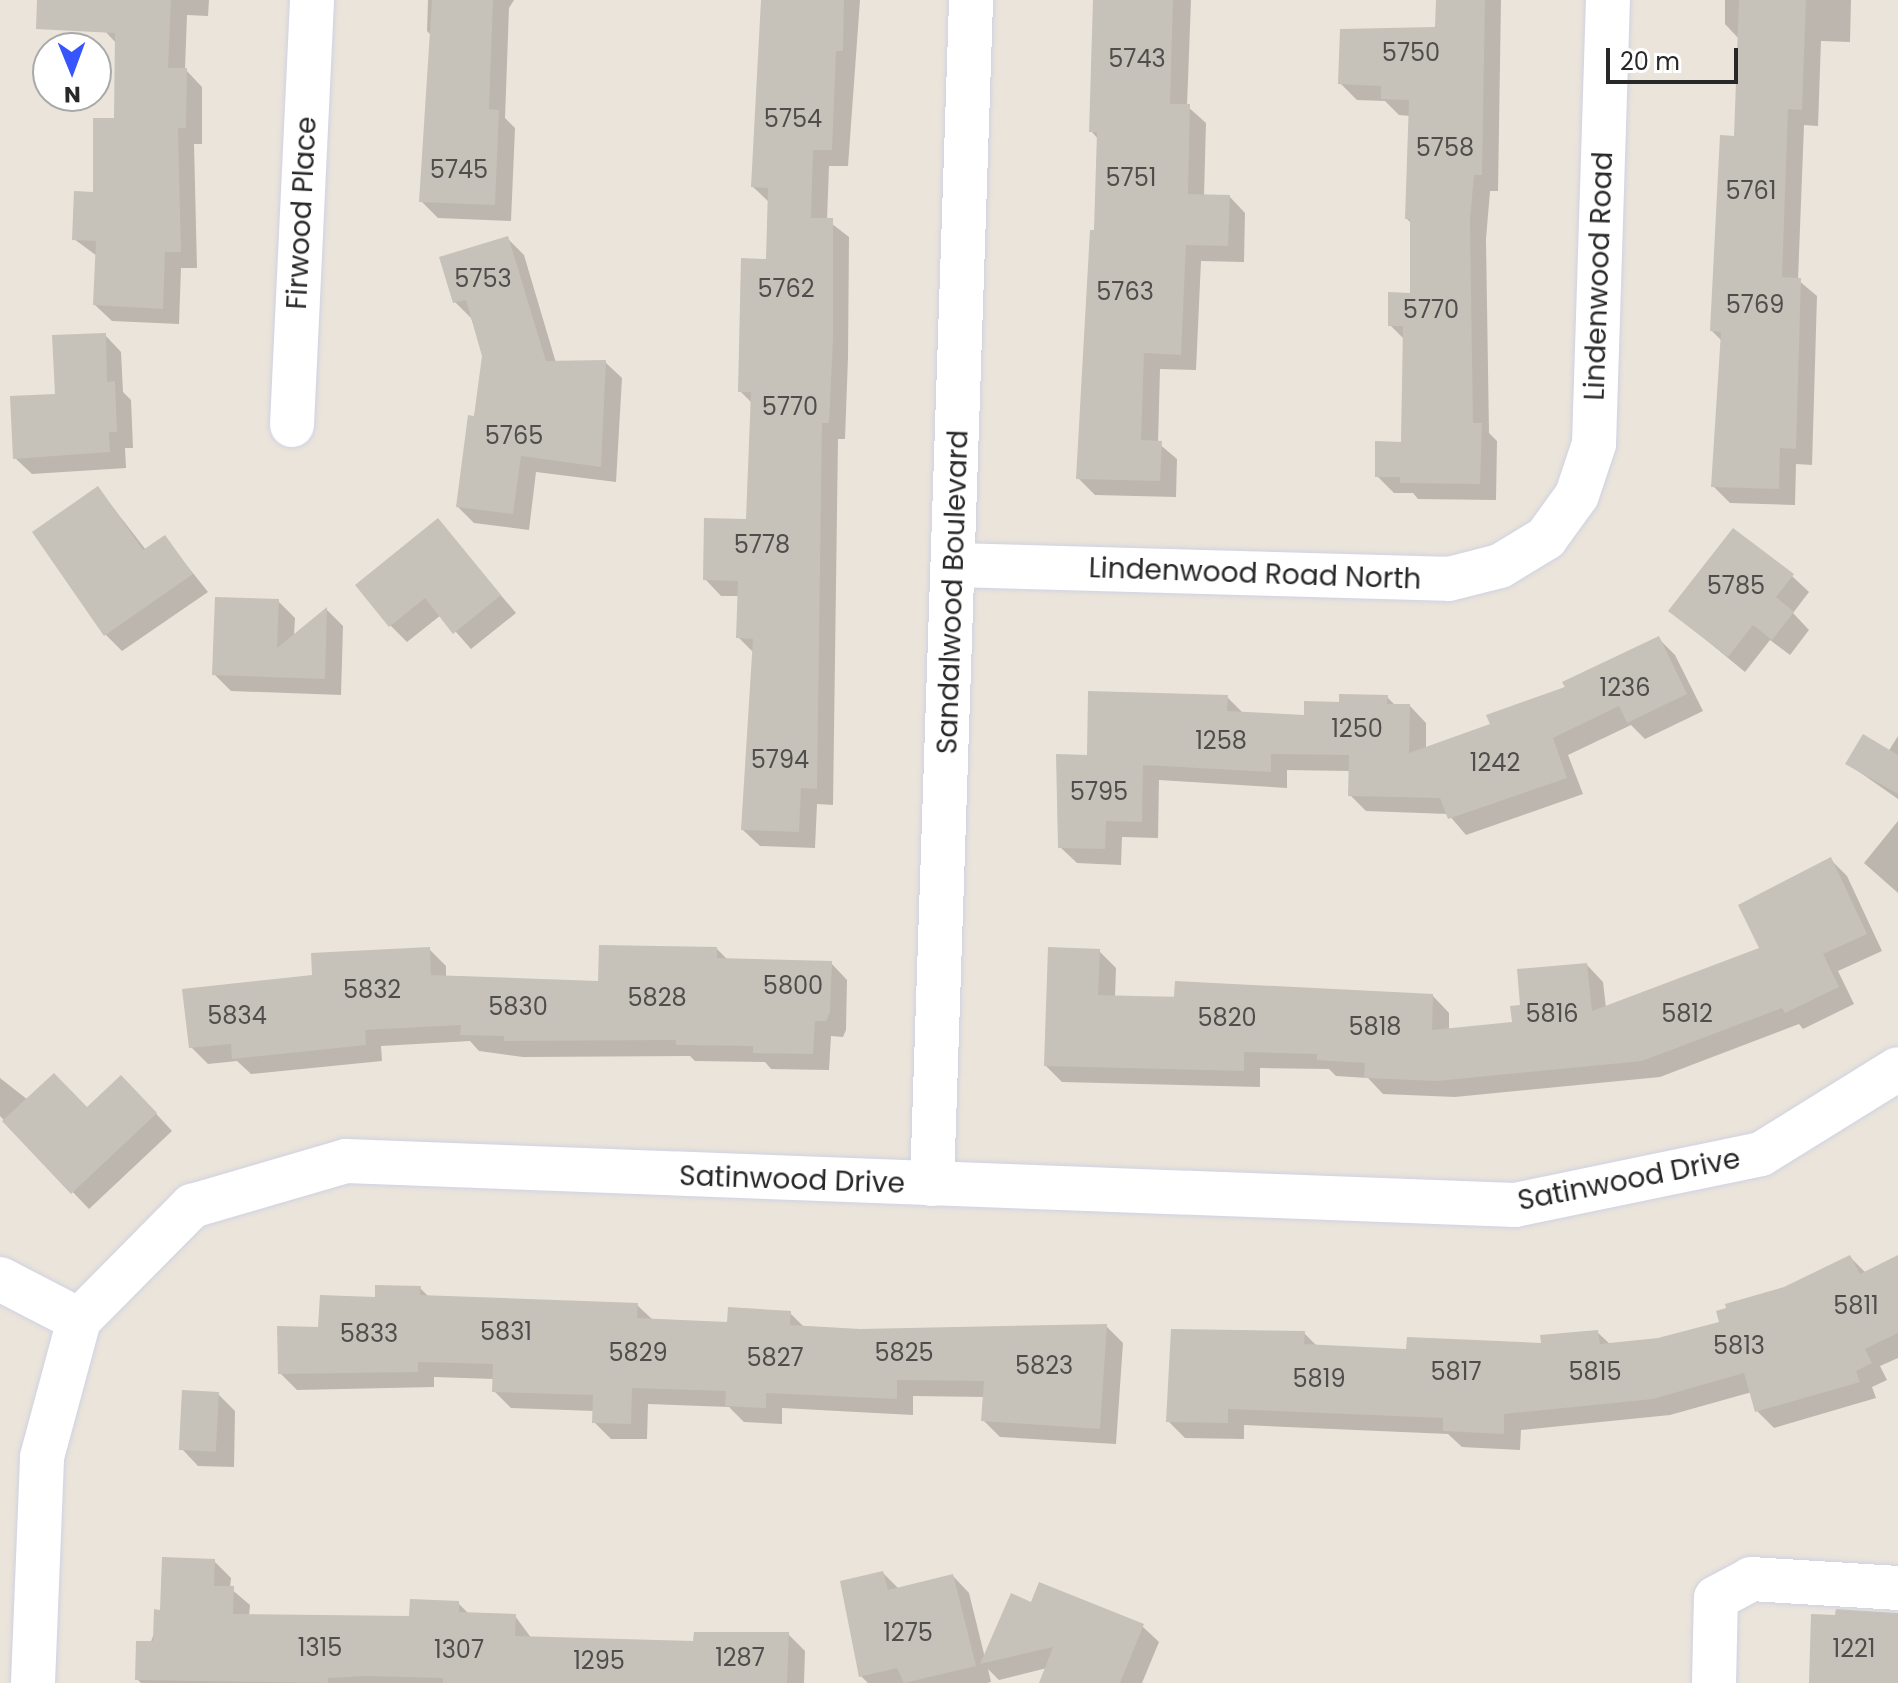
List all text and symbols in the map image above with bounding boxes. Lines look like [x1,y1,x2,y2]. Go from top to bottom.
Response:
north arrow [32,32,112,112]
scale bar [1610,32,1742,82]
house number: 5750 [1382,39,1440,67]
house number: 5743 [1108,45,1166,73]
text: 20 m [1620,45,1680,78]
text: N [64,79,81,110]
house number: 5754 [764,105,822,133]
street label: Firwood Place [280,116,324,310]
house number: 5758 [1416,134,1474,162]
street label: Lindenwood Road [1578,151,1620,401]
house number: 5745 [430,156,488,184]
house number: 5751 [1106,164,1156,192]
house number: 5761 [1725,177,1777,205]
house number: 5753 [454,265,512,293]
house number: 5762 [757,275,815,303]
house number: 5763 [1096,278,1154,306]
house number: 5769 [1726,291,1784,319]
house number: 5770 [1403,296,1459,324]
house number: 5770 [762,393,818,421]
house number: 5765 [485,422,543,450]
street label: Sandalwood Boulevard [931,429,975,755]
house number: 5778 [734,531,790,559]
street label: Lindenwood Road North [1088,551,1422,597]
house number: 5785 [1707,572,1765,600]
house number: 1236 [1600,674,1650,702]
house number: 1250 [1331,715,1383,743]
house number: 1258 [1195,727,1247,755]
house number: 5794 [751,746,809,774]
house number: 1242 [1470,749,1520,777]
house number: 5795 [1070,778,1128,806]
house number: 5800 [763,972,823,1000]
house number: 5832 [343,976,401,1004]
house number: 5828 [627,984,687,1012]
house number: 5830 [488,993,548,1021]
house number: 5816 [1525,1000,1579,1028]
house number: 5812 [1661,1000,1713,1028]
house number: 5834 [207,1002,267,1030]
house number: 5820 [1197,1004,1257,1032]
house number: 5818 [1348,1013,1402,1041]
street label: Satinwood Drive [1515,1142,1743,1218]
street label: Satinwood Drive [679,1159,905,1201]
house number: 5811 [1833,1292,1879,1320]
house number: 5831 [480,1318,532,1346]
house number: 5833 [340,1320,398,1348]
house number: 5813 [1713,1332,1765,1360]
house number: 5829 [608,1339,668,1367]
house number: 5825 [874,1339,934,1367]
house number: 5827 [746,1344,804,1372]
house number: 5823 [1015,1352,1073,1380]
house number: 5817 [1431,1358,1481,1386]
house number: 5815 [1569,1358,1621,1386]
house number: 5819 [1292,1365,1346,1393]
house number: 1275 [883,1619,933,1647]
house number: 1315 [298,1634,342,1662]
house number: 1221 [1833,1635,1875,1663]
house number: 1307 [434,1636,484,1664]
house number: 1287 [715,1644,765,1672]
house number: 1295 [573,1647,625,1675]

